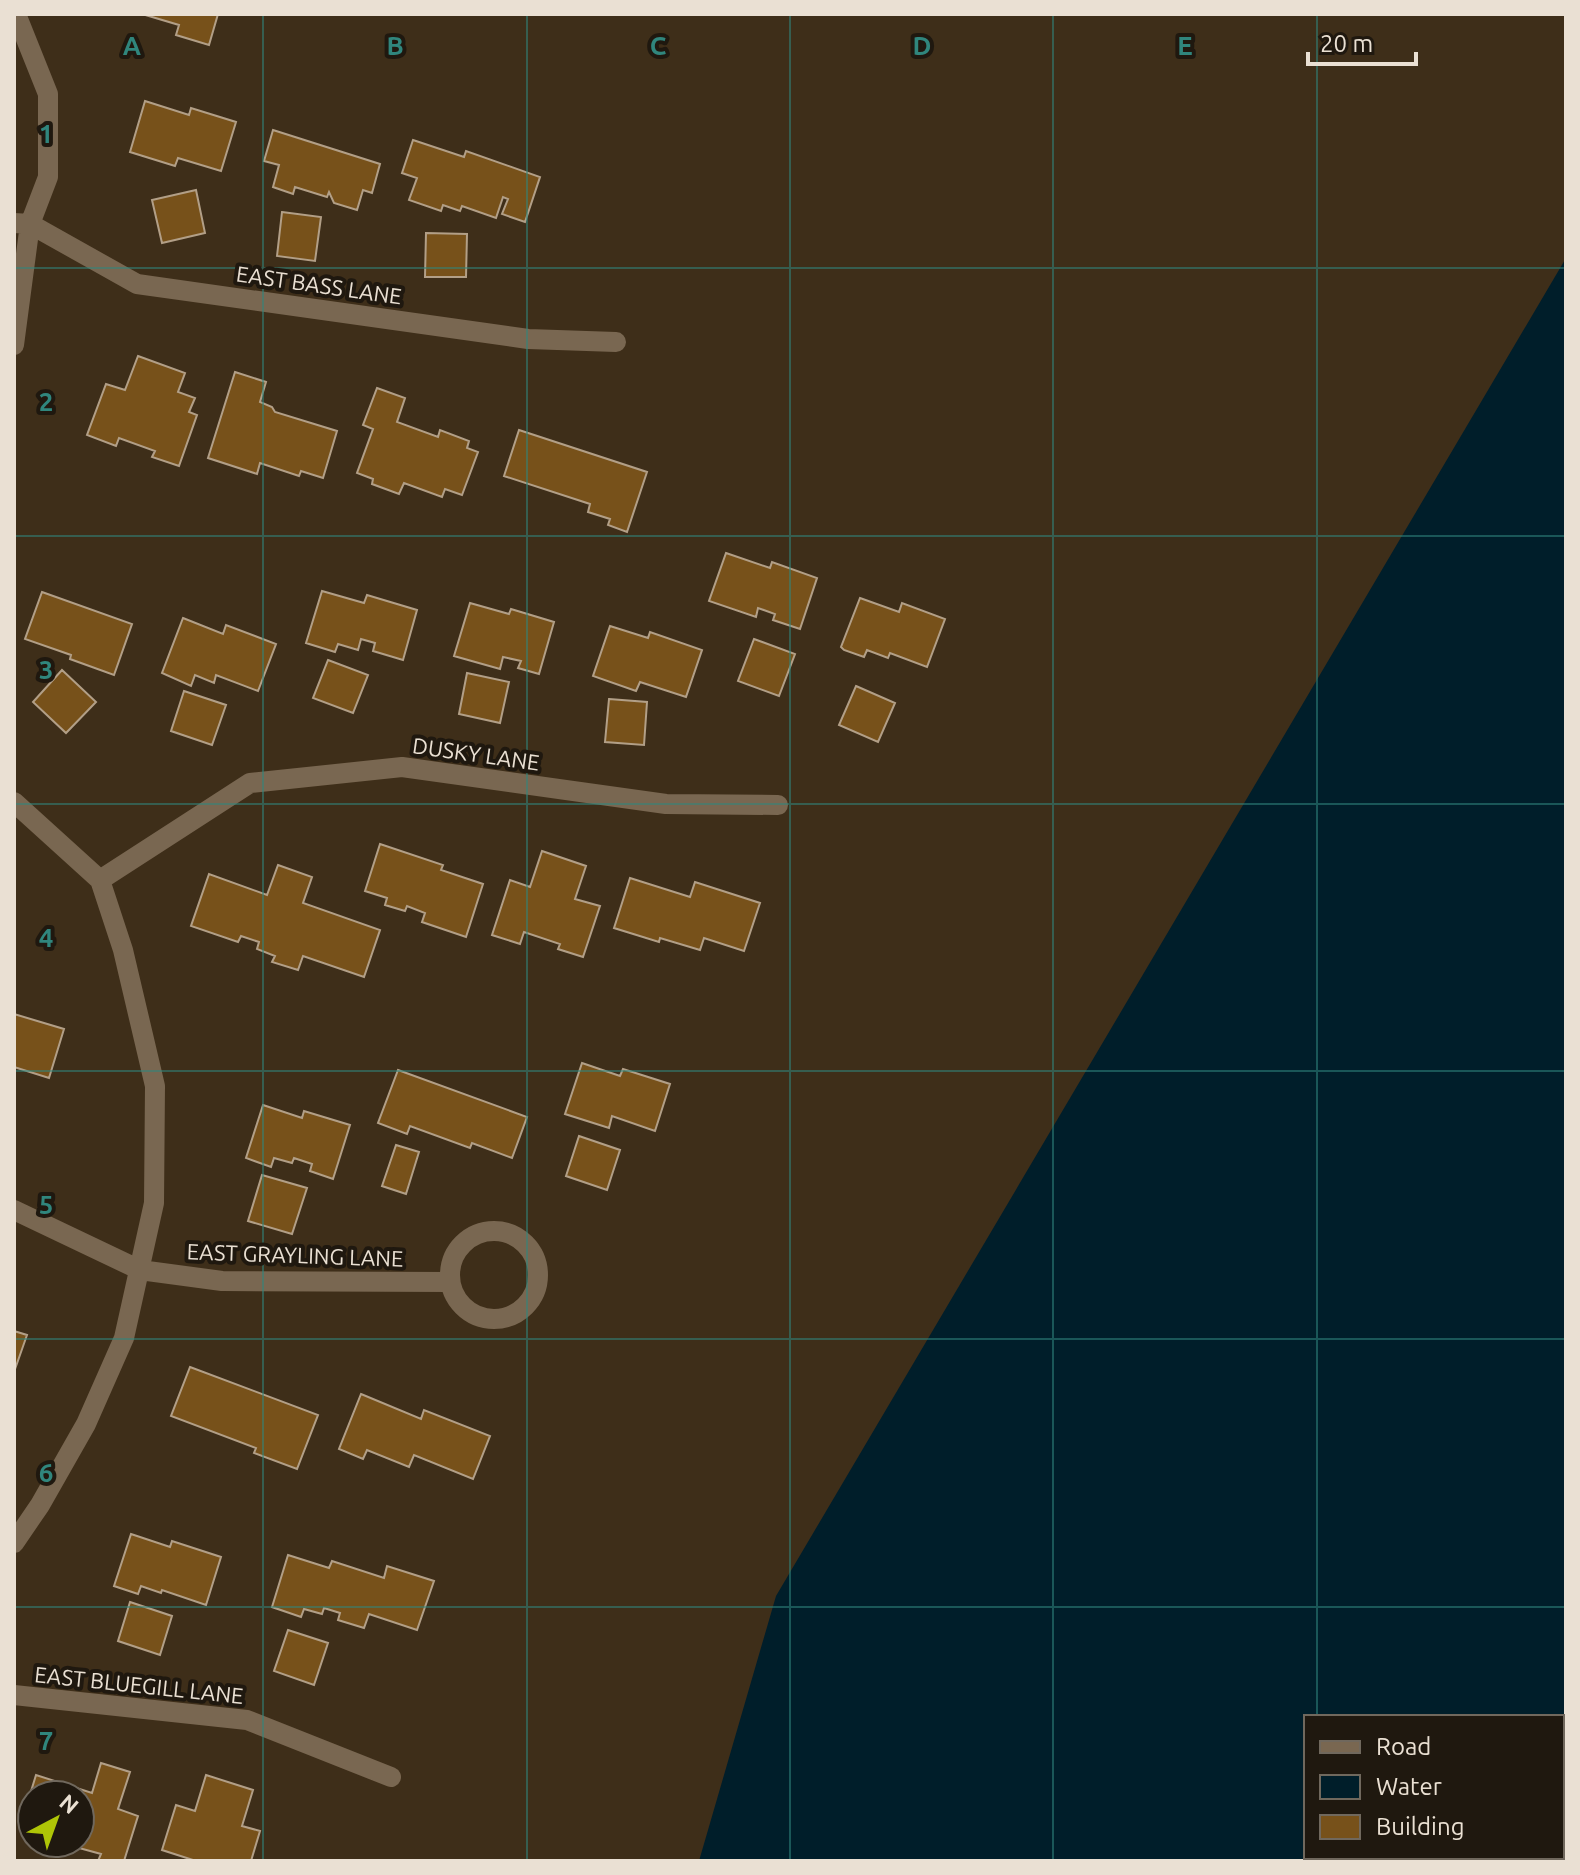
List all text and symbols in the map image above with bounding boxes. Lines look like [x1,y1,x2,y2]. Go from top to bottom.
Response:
scale bar [1308,16,1416,66]
text: 20 m [1320,30,1373,57]
text: A [123,31,142,60]
text: B [386,31,404,60]
text: C [650,31,667,60]
text: D [913,31,931,60]
text: E [1177,31,1193,60]
text: 1 [39,119,53,148]
street label: EAST BASS LANE [235,261,403,308]
text: 2 [39,387,53,416]
text: 3 [39,655,53,684]
street label: DUSKY LANE [411,732,541,775]
text: 4 [39,923,53,952]
text: 5 [39,1190,53,1219]
street label: EAST GRAYLING LANE [186,1238,404,1271]
text: 6 [39,1458,53,1487]
street label: EAST BLUEGILL LANE [33,1661,245,1708]
legend [1304,1715,1564,1859]
text: 7 [39,1726,53,1755]
text: Road [1376,1733,1431,1760]
text: Water [1376,1773,1442,1800]
north arrow [16,1779,96,1859]
text: N [55,1789,84,1818]
text: Building [1376,1813,1464,1840]

